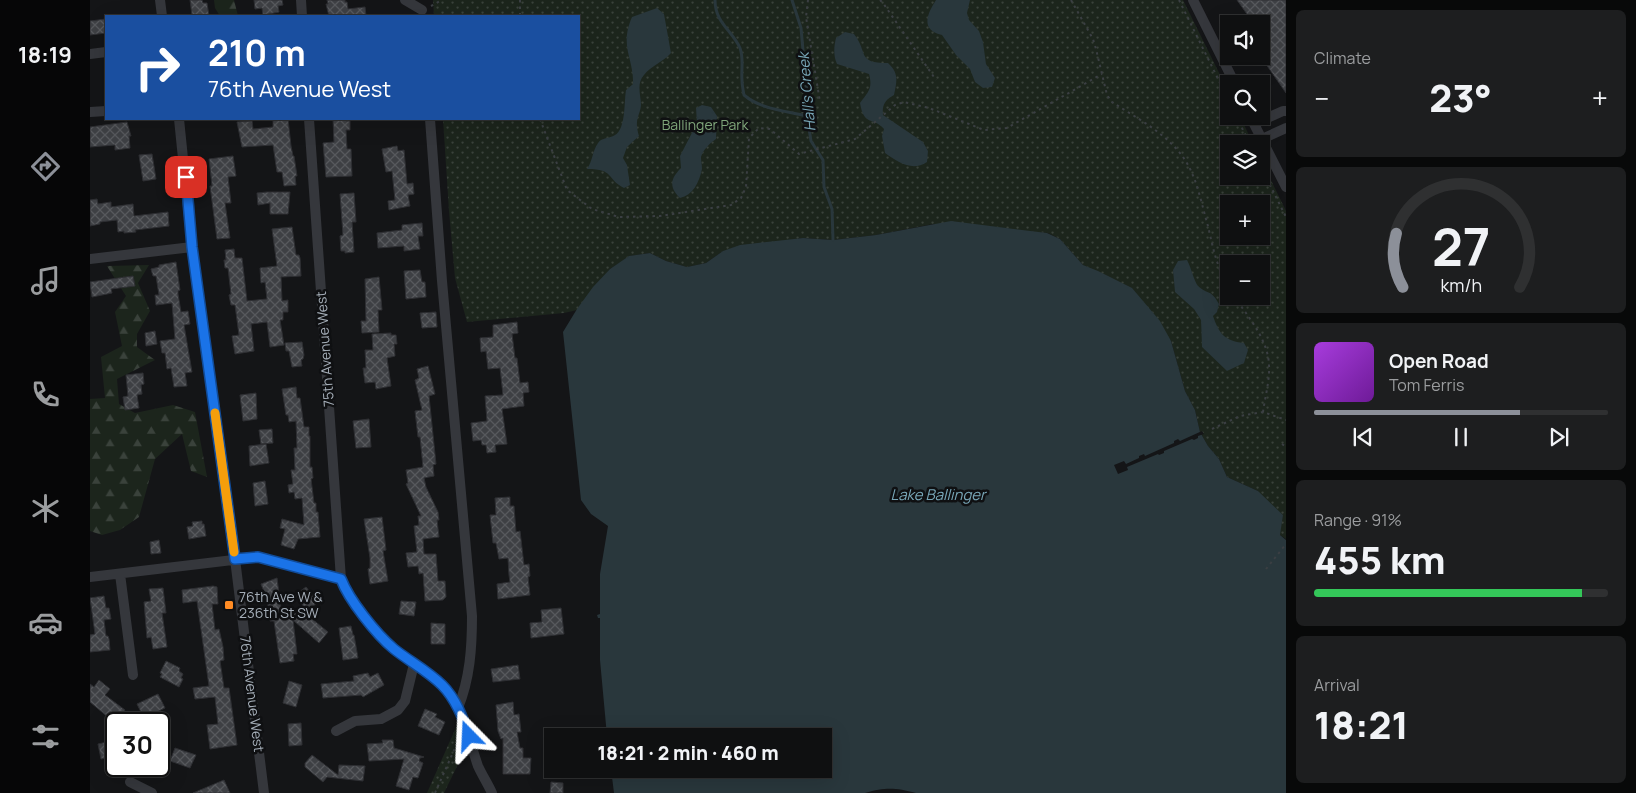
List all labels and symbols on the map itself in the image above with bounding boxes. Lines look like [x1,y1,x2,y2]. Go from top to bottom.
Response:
water label: Hall's Creek [792,49,820,132]
park label: Ballinger Park [662,115,749,134]
pin [165,156,207,198]
street label: 75th Avenue West [311,290,338,408]
water label: Lake Ballinger [890,484,988,505]
place label: 76th Ave W & 236th St SW [239,587,323,622]
marker: 76th Ave W & 236th St SW [223,599,235,611]
street label: 76th Avenue West [236,635,269,753]
position arrow [442,709,494,761]
speed limit sign: 30 [105,712,170,777]

